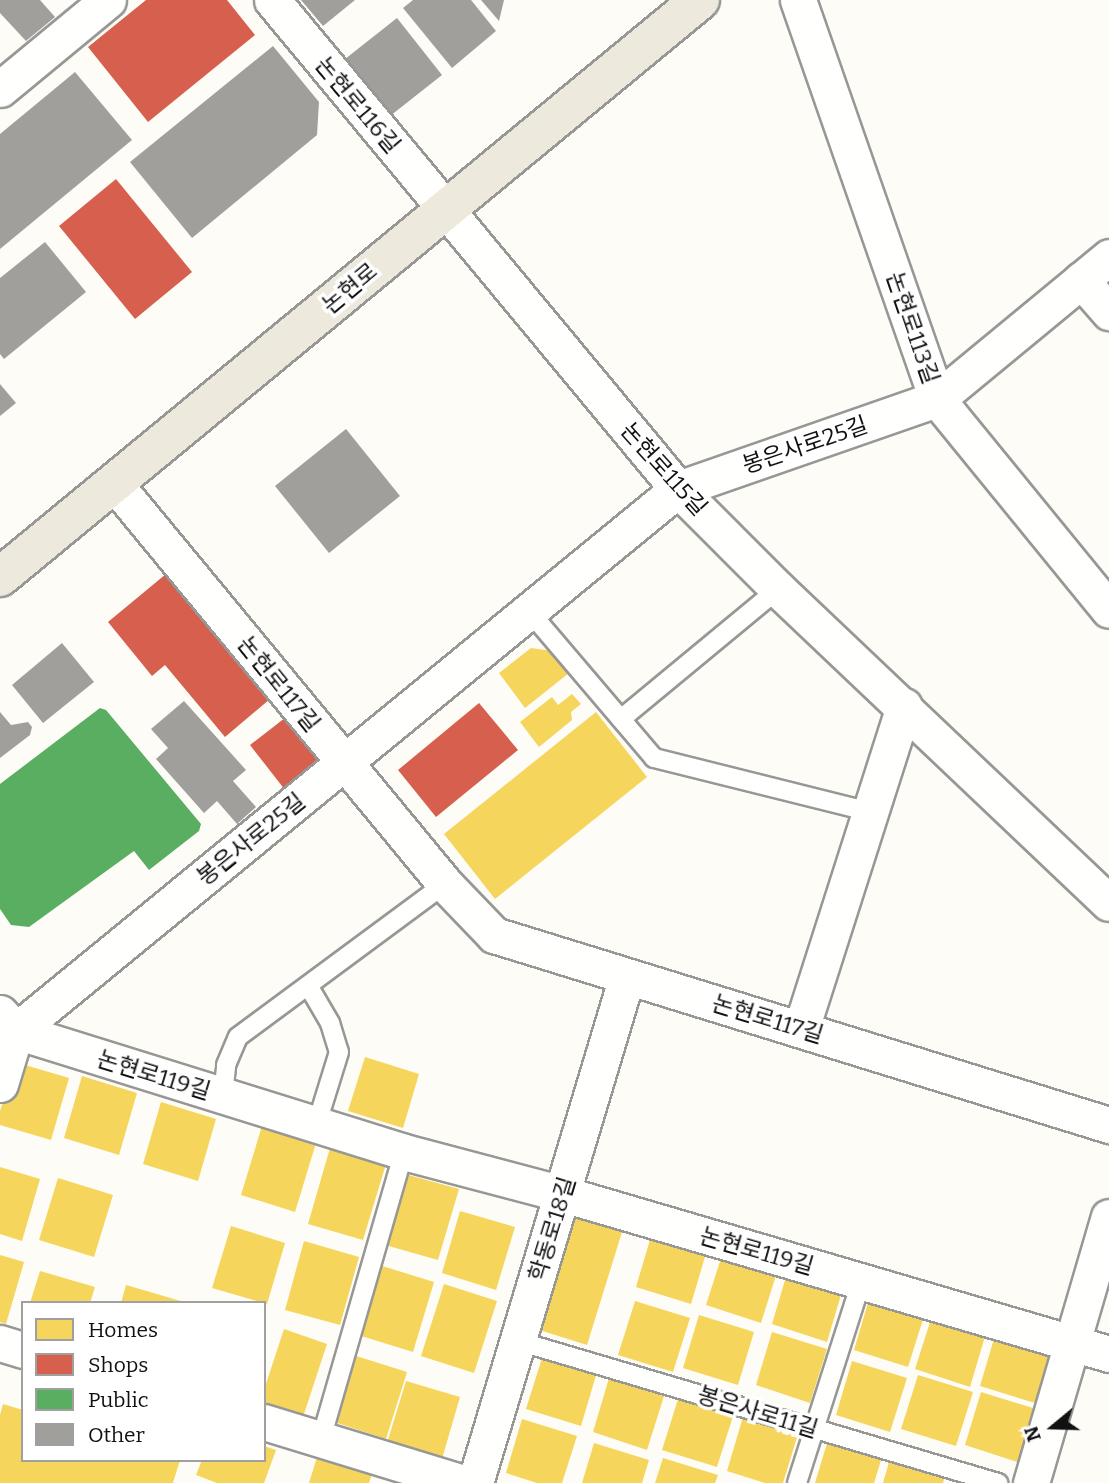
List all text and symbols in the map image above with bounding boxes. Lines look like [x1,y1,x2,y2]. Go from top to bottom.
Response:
street label: 논현로116길 [310,51,406,159]
street label: 논현로 [317,257,383,319]
street label: 논현로113길 [881,268,945,388]
street label: 봉은사로25길 [739,411,871,479]
street label: 논현로115길 [615,417,713,521]
street label: 논현로117길 [232,631,326,737]
street label: 봉은사로25길 [192,787,310,891]
street label: 논현로117길 [709,989,827,1049]
street label: 논현로119길 [94,1045,214,1105]
street label: 학동로18길 [523,1173,581,1285]
street label: 논현로119길 [697,1222,817,1280]
legend [21,1301,266,1462]
text: Homes [88,1317,158,1343]
text: Shops [88,1352,148,1378]
street label: 봉은사로11길 [694,1381,822,1443]
text: Public [88,1387,149,1413]
north arrow [1018,1392,1088,1462]
text: Other [88,1422,145,1448]
text: N [1019,1423,1046,1445]

